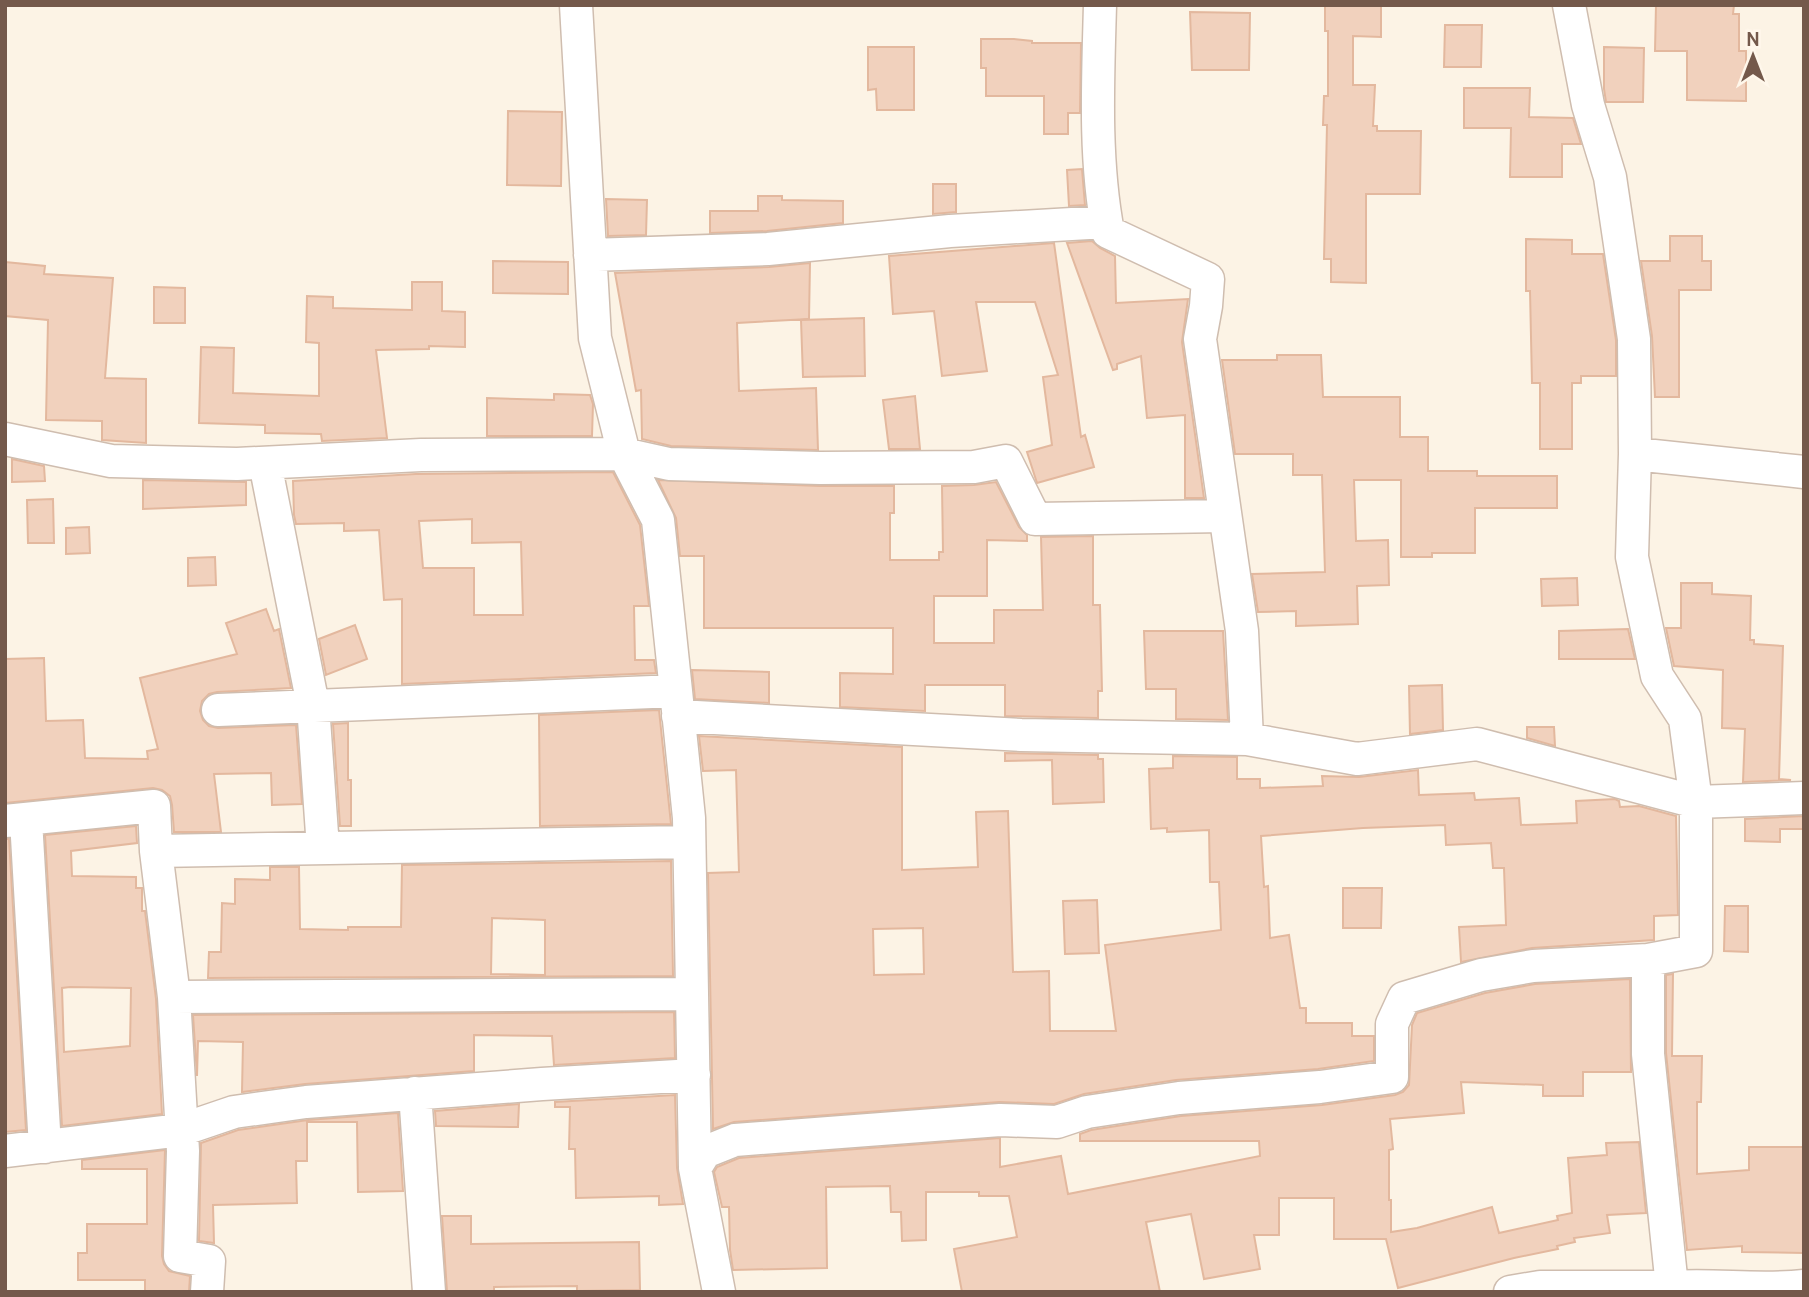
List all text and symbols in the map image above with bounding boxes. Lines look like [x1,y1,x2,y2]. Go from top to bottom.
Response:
north arrow [1718,21,1788,91]
text: N [1746,28,1760,51]

